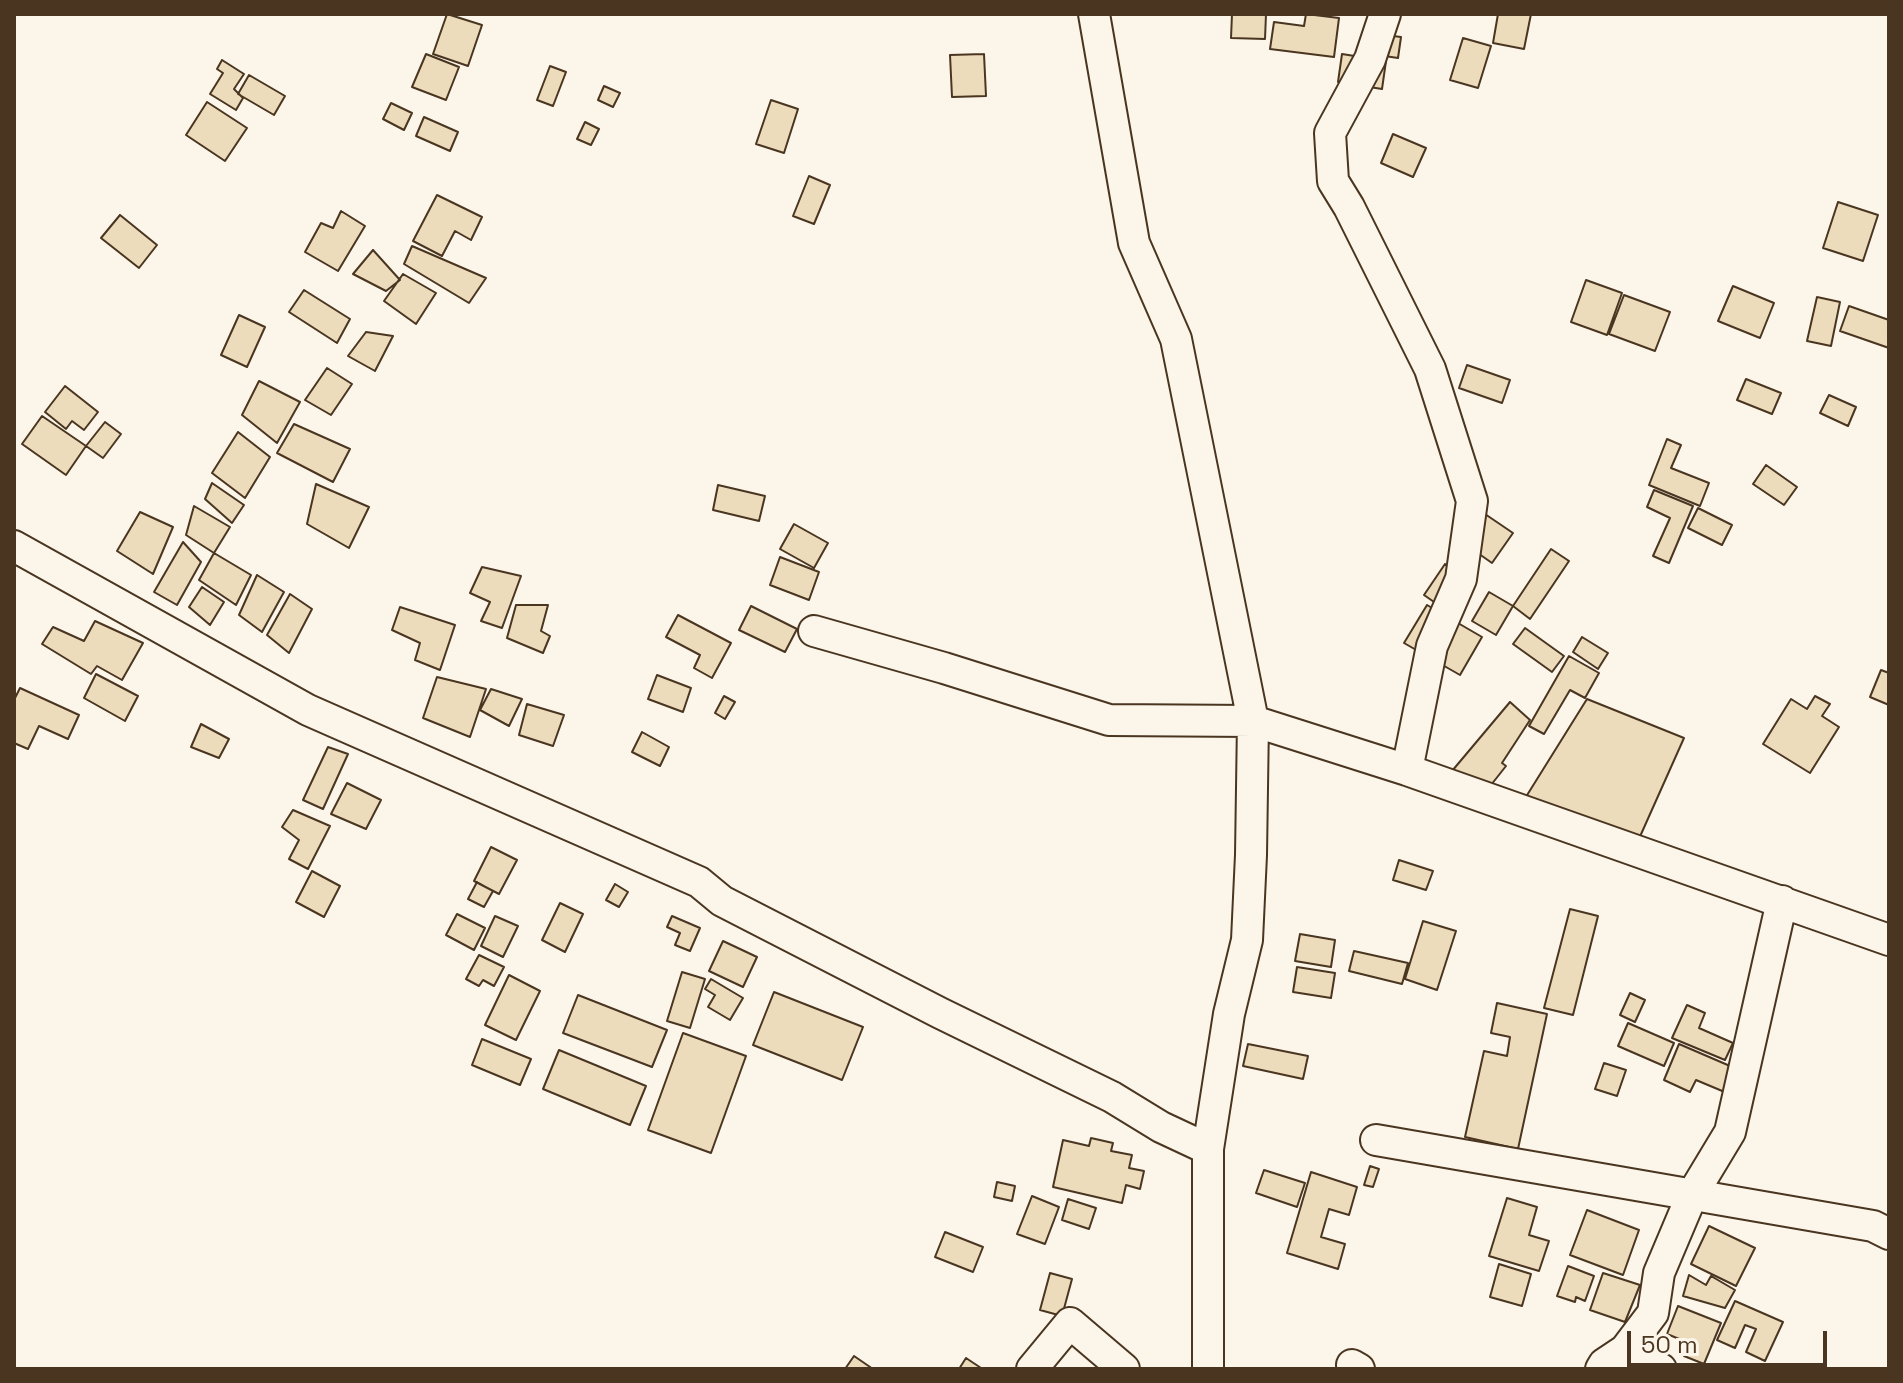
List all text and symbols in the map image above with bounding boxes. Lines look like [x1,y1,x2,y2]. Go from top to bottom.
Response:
scale bar [1631,1315,1831,1365]
text: 50 m [1641,1329,1698,1360]

